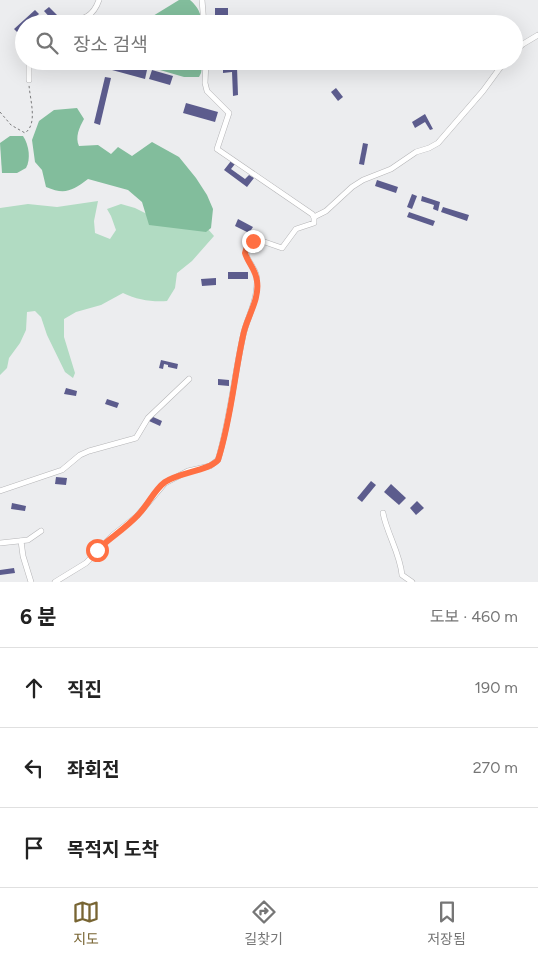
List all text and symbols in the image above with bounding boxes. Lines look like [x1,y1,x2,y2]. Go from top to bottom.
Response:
search box [15,15,523,70]
icon: search [33,29,61,57]
text: 장소 검색 [73,33,148,56]
route end [242,230,265,253]
route start [86,539,109,562]
text: 6 분 [20,604,57,629]
text: 도보 · 460 m [430,607,518,626]
icon: ahead [20,674,48,702]
text: 직진 [67,678,102,701]
text: 190 m [475,678,518,697]
icon: left [20,754,48,782]
text: 좌회전 [67,758,119,781]
text: 270 m [473,758,518,777]
icon: arrive [20,834,48,862]
text: 목적지 도착 [67,838,159,861]
tab: 지도 [72,898,100,948]
tab: 길찾기 [244,898,283,948]
tab: 저장됨 [427,898,466,948]

